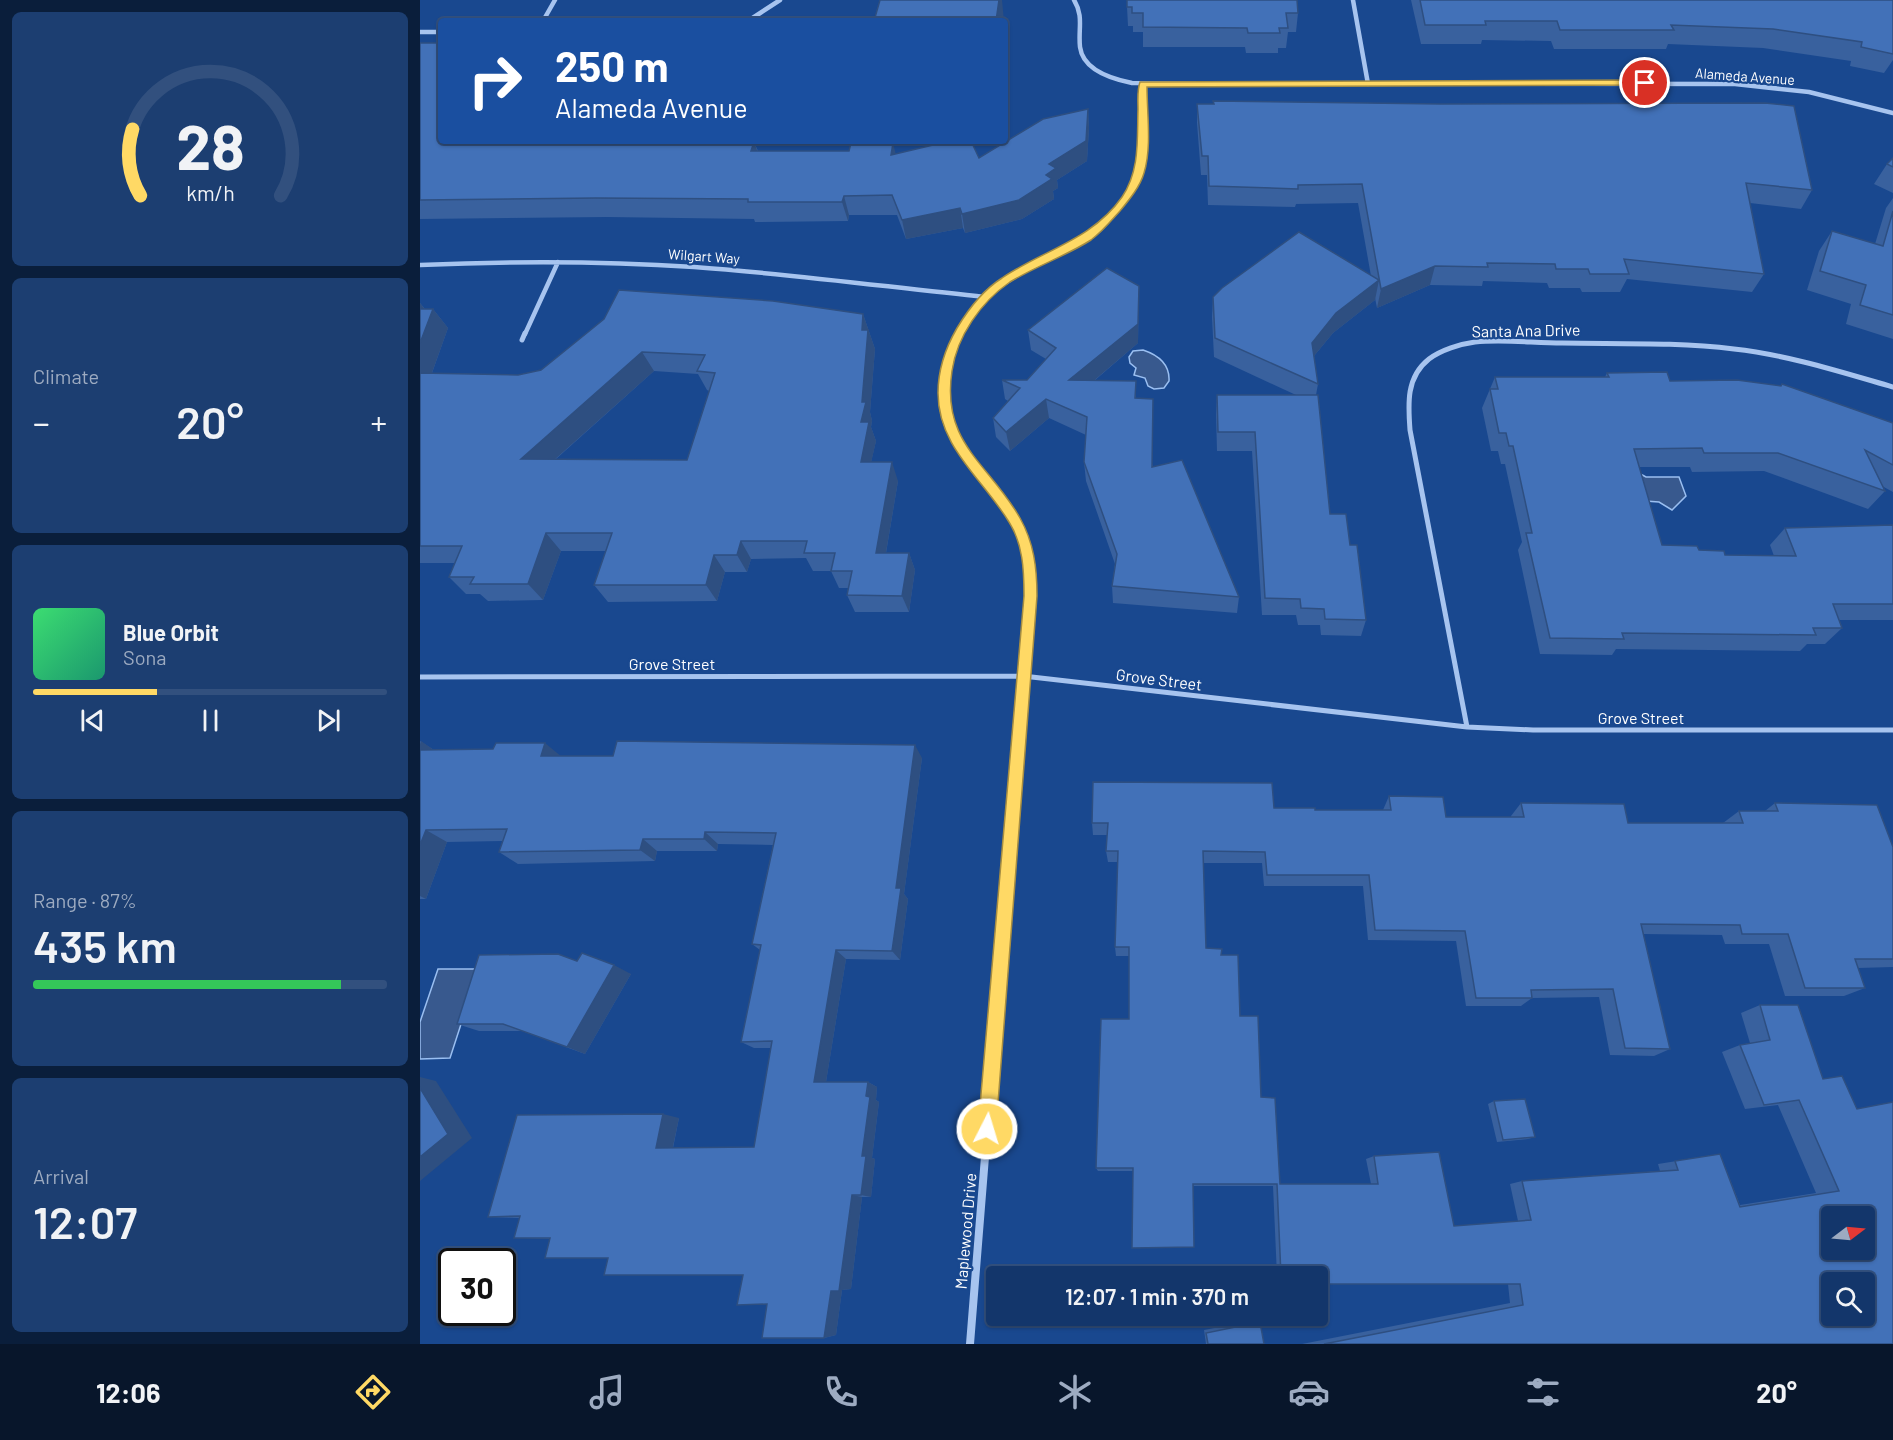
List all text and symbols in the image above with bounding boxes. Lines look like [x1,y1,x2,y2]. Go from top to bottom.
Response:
text: 250 m [555,40,669,90]
icon: right [456,42,534,120]
pin [1619,57,1670,108]
street label: Alameda Avenue [1695,64,1795,88]
icon: arrive [1628,66,1661,99]
text: Alameda Avenue [555,91,748,123]
text: 28 [176,108,244,182]
text: km/h [186,181,234,206]
street label: Wilgart Way [667,245,741,267]
street label: Santa Ana Drive [1471,320,1581,340]
text: Climate [33,364,99,388]
text: 20° [176,394,244,448]
text: − [33,402,50,442]
text: + [371,402,387,442]
text: Blue Orbit [123,619,219,645]
text: Sona [123,645,167,669]
street label: Grove Street [629,654,715,673]
street label: Grove Street [1115,664,1203,694]
icon: previous [76,704,109,737]
icon: pause [194,704,227,737]
icon: next [312,704,345,737]
street label: Grove Street [1598,708,1684,727]
text: Range · 87% [33,888,137,912]
text: 435 km [33,918,177,972]
position arrow [955,1097,1019,1161]
text: Arrival [33,1164,89,1188]
street label: Maplewood Drive [950,1172,980,1290]
text: 12:07 [33,1194,137,1248]
north arrow [1821,1206,1875,1260]
map controls [1821,1206,1875,1326]
speed limit sign: 30 [438,1248,516,1326]
button: search [1821,1272,1875,1326]
text: 12:07 · 1 min · 370 m [1065,1283,1249,1309]
icon: directions [352,1371,394,1413]
icon: music [586,1371,628,1413]
icon: phone [820,1371,862,1413]
icon: climate [1054,1371,1096,1413]
icon: car [1288,1371,1330,1413]
icon: filters [1522,1371,1564,1413]
text: 12:06 [96,1376,160,1408]
text: 20° [1756,1376,1797,1408]

